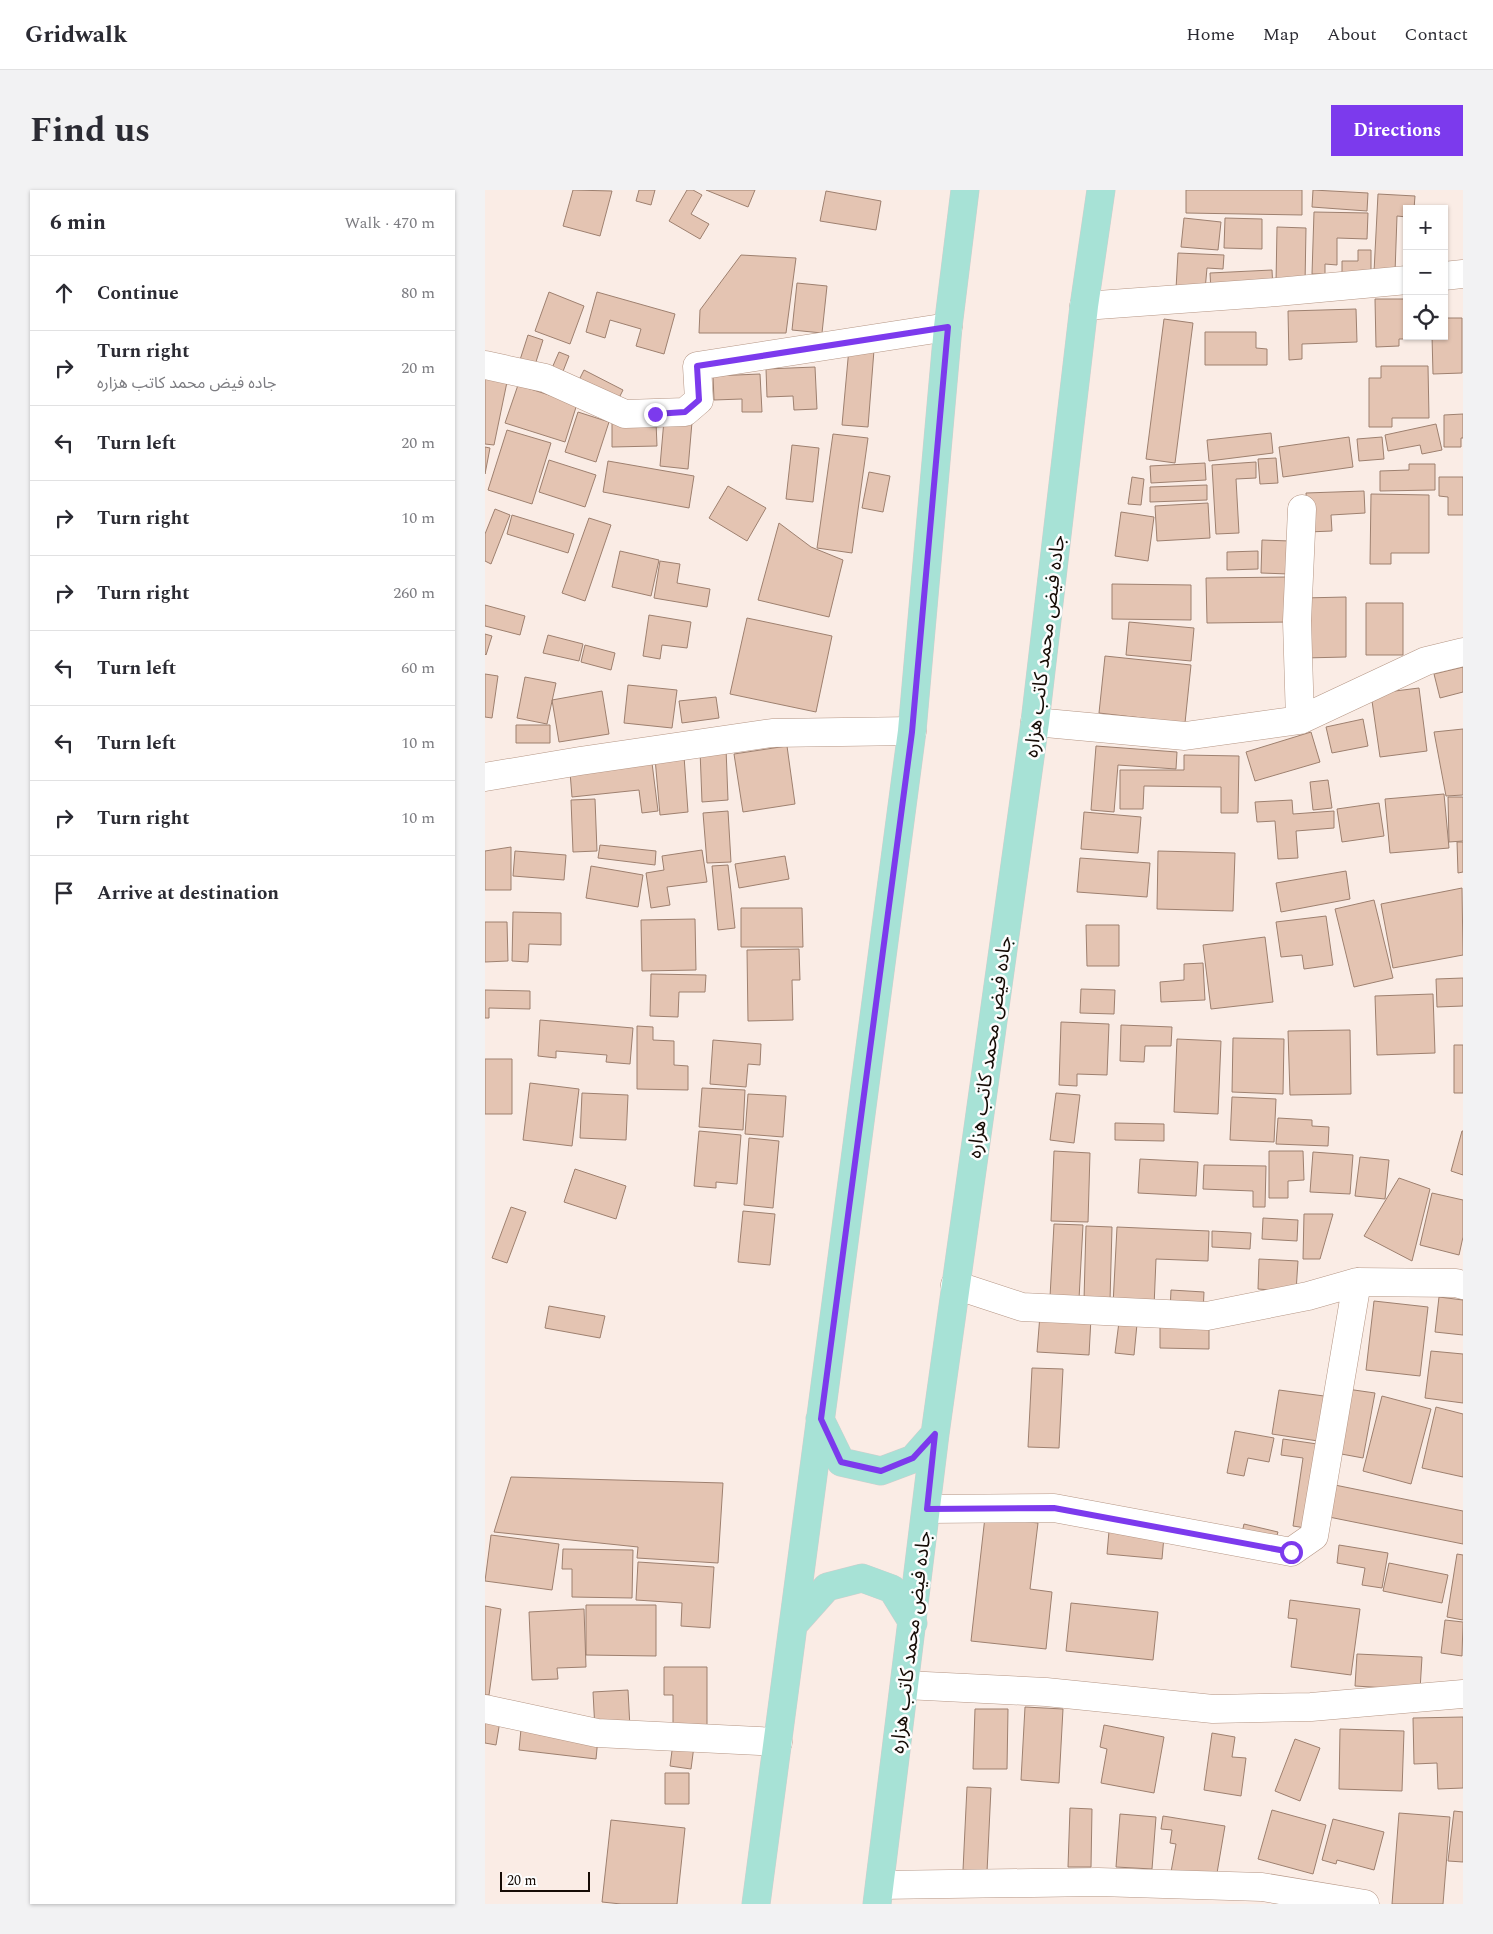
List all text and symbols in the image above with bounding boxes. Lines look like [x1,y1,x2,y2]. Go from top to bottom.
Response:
text: Gridwalk [25,17,127,53]
text: Home [1186,21,1235,48]
text: Map [1263,21,1299,48]
text: About [1327,21,1377,48]
text: Contact [1405,21,1468,48]
text: Find us [30,104,150,157]
button: Directions [1331,105,1463,156]
map controls [1403,205,1448,340]
button: + [1403,205,1448,250]
text: 6 min [50,207,106,239]
text: Walk · 470 m [344,211,435,235]
button: − [1403,250,1448,295]
icon: ahead [50,279,78,307]
text: Continue [97,279,179,308]
text: 80 m [401,281,435,305]
button: locate [1403,295,1448,340]
text: Turn right [97,337,190,366]
icon: right [50,354,78,382]
text: 20 m [401,356,435,380]
text: جاده فیض محمد کاتب هزاره [97,371,276,395]
route end [644,403,667,426]
icon: left [50,429,78,457]
text: Turn left [97,429,176,458]
text: 20 m [401,431,435,455]
icon: right [50,504,78,532]
text: Turn right [97,504,190,533]
text: 10 m [401,506,435,530]
street label: جاده فیض محمد کاتب هزاره [1016,533,1074,759]
icon: right [50,579,78,607]
text: Turn right [97,579,190,608]
text: 260 m [393,581,435,605]
icon: left [50,654,78,682]
text: Turn left [97,654,176,683]
text: 60 m [401,656,435,680]
icon: left [50,729,78,757]
text: Turn left [97,729,176,758]
text: 10 m [401,731,435,755]
icon: right [50,804,78,832]
text: Turn right [97,804,190,833]
text: 10 m [401,806,435,830]
icon: arrive [50,879,78,907]
text: Arrive at destination [97,879,279,908]
street label: جاده فیض محمد کاتب هزاره [960,934,1020,1160]
street label: جاده فیض محمد کاتب هزاره [882,1529,940,1755]
route start [1280,1541,1303,1564]
scale bar [500,1869,590,1892]
text: 20 m [507,1870,537,1891]

